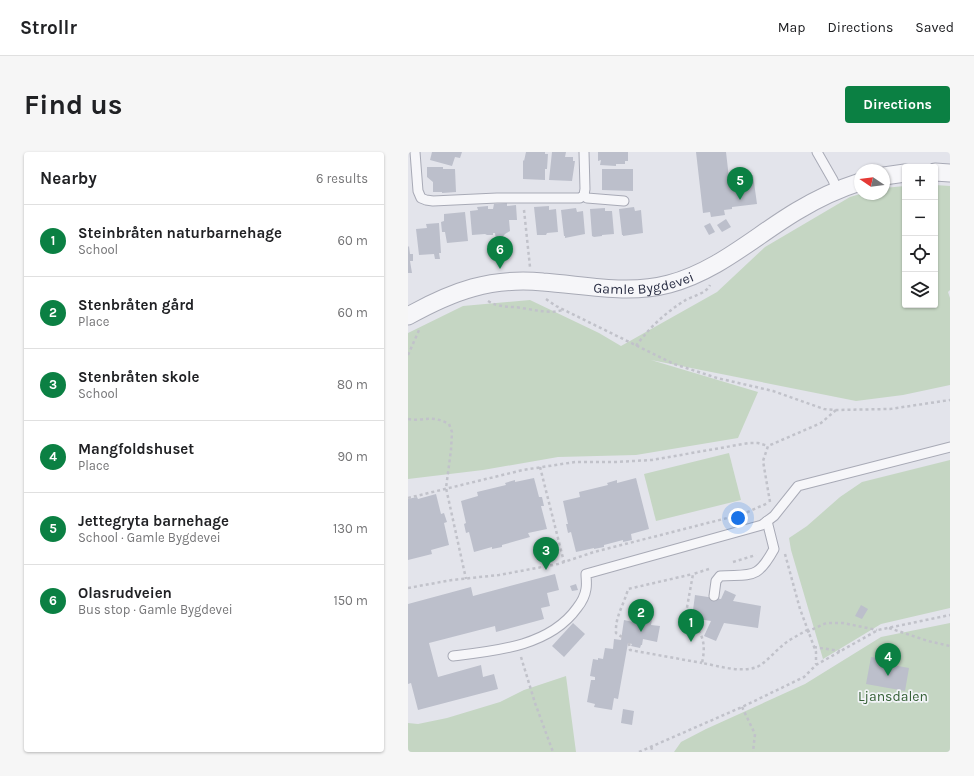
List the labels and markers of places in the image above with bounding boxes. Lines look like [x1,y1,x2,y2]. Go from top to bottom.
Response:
pin: 5 [727,167,753,200]
pin: 6 [487,236,513,269]
pin: 3 [533,537,559,570]
pin: 2 [628,599,654,632]
pin: 1 [678,609,704,642]
pin: 4 [875,643,901,676]

